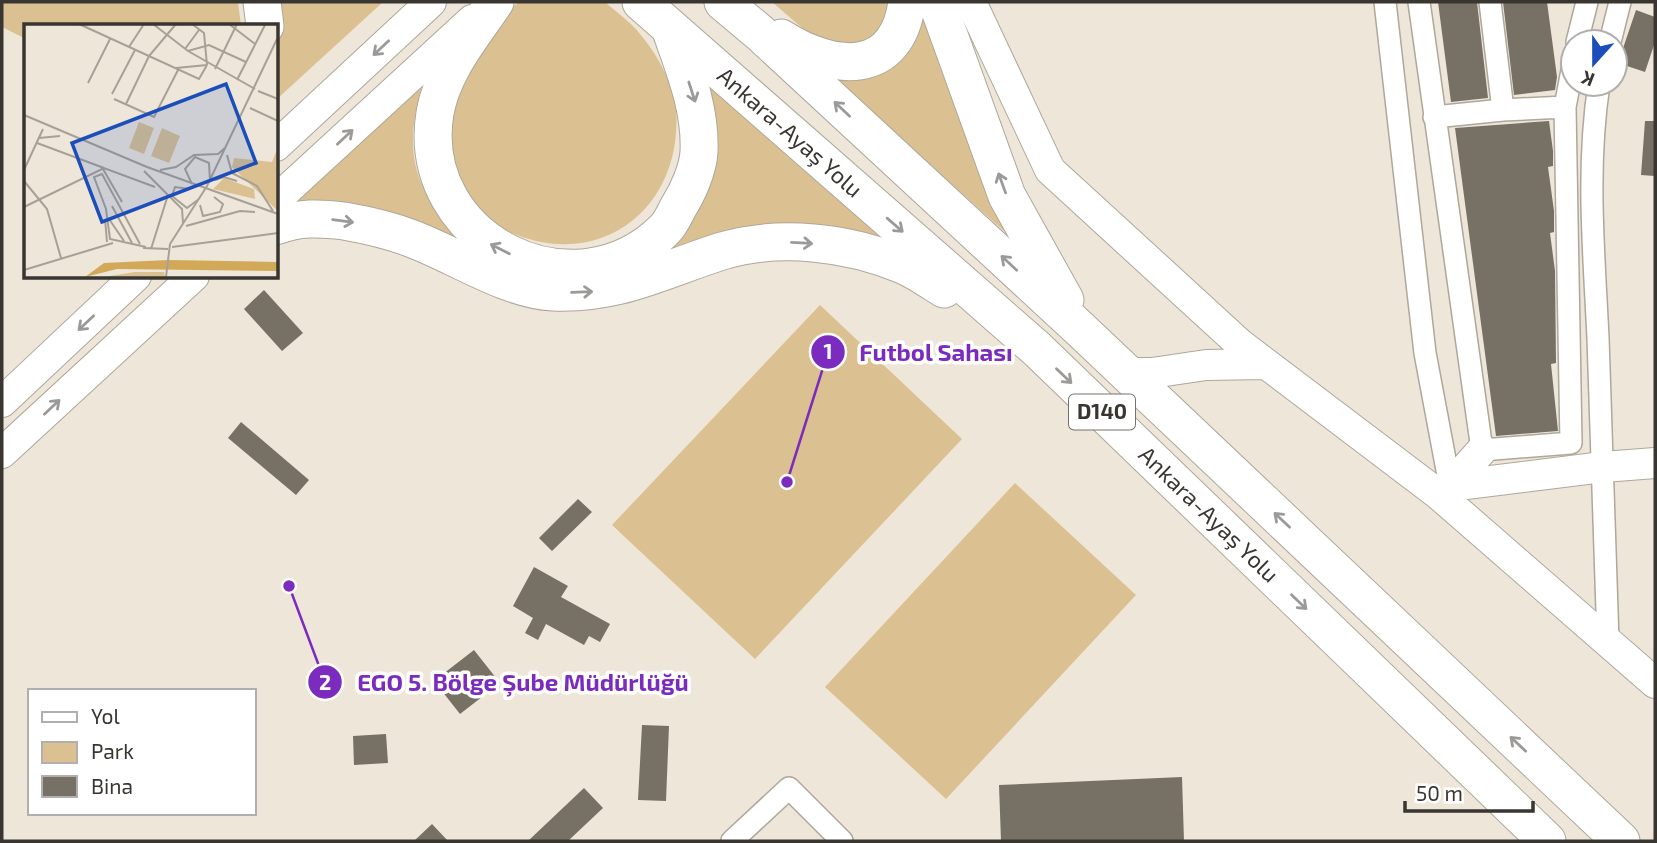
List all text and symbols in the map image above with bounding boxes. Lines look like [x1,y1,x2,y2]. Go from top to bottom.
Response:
inset map [24,24,278,278]
north arrow [1559,28,1629,98]
one-way arrow [373,40,390,57]
street label: Ankara-Ayaş Yolu [712,61,869,203]
text: K [1578,66,1597,92]
one-way arrow [686,81,699,103]
one-way arrow [834,100,851,117]
one-way arrow [336,129,354,145]
one-way arrow [995,172,1007,194]
one-way arrow [332,215,354,228]
one-way arrow [885,216,903,232]
one-way arrow [791,237,813,250]
one-way arrow [490,241,511,255]
one-way arrow [1000,255,1018,271]
one-way arrow [571,285,594,299]
one-way arrow [77,315,95,331]
callout: Futbol Sahası [810,330,1027,375]
text: Futbol Sahası [859,337,1013,366]
text: 1 [823,338,833,363]
one-way arrow [1056,367,1073,384]
road number: D140 [1069,394,1135,430]
one-way arrow [43,399,60,416]
street label: Ankara-Ayaş Yolu [1134,440,1285,588]
one-way arrow [1274,511,1291,528]
one-way arrow [1290,593,1307,610]
callout: EGO 5. Bölge Şube Müdürlüğü [308,660,703,705]
text: EGO 5. Bölge Şube Müdürlüğü [357,667,689,697]
text: 2 [319,669,331,694]
legend [28,689,256,815]
text: Yol [91,703,120,728]
one-way arrow [1510,735,1527,752]
text: Park [91,738,134,763]
scale bar [1405,770,1533,814]
text: Bina [91,773,133,798]
text: 50 m [1416,780,1463,805]

